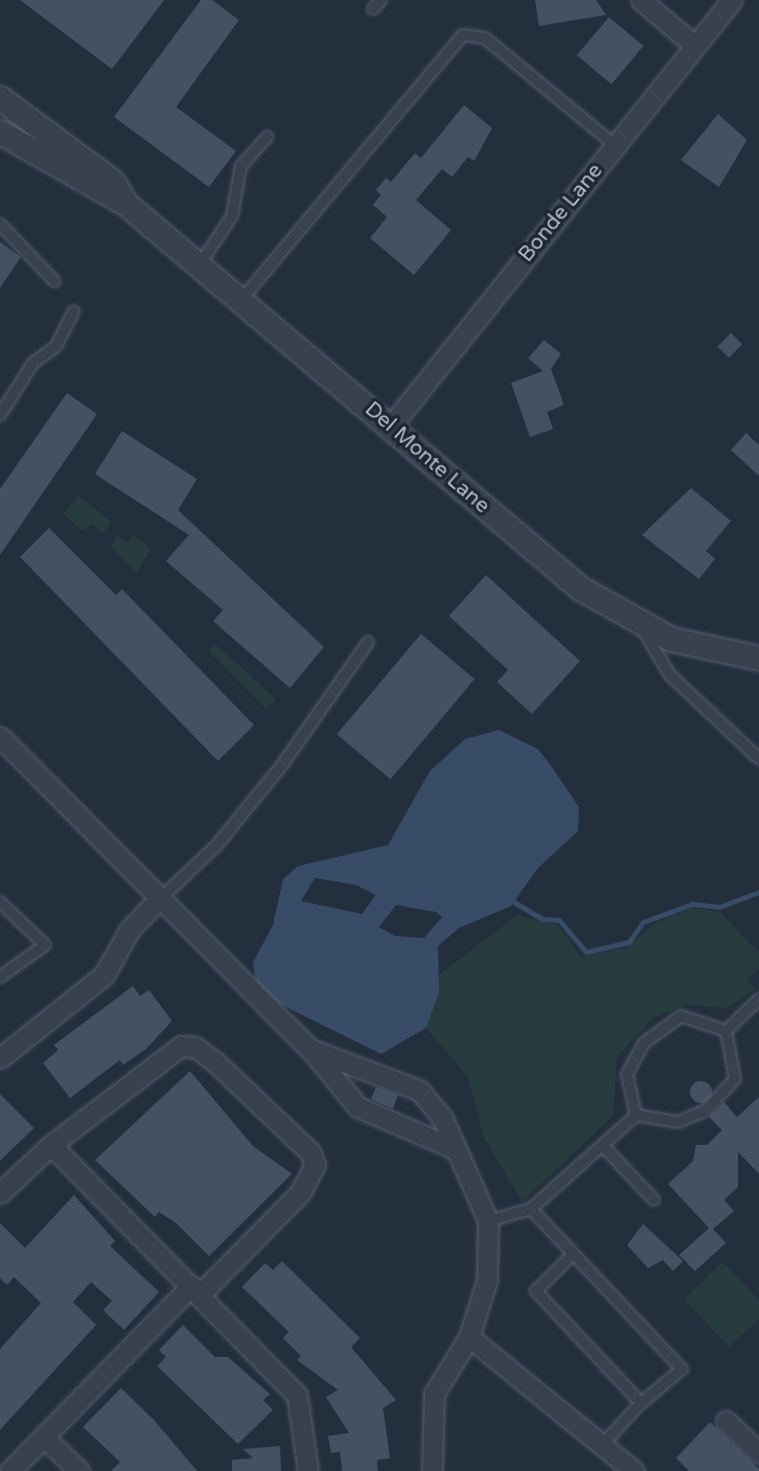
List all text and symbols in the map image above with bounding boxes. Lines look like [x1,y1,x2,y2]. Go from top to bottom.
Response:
street label: Bonde Lane [514,159,608,267]
street label: Del Monte Lane [359,397,495,519]

